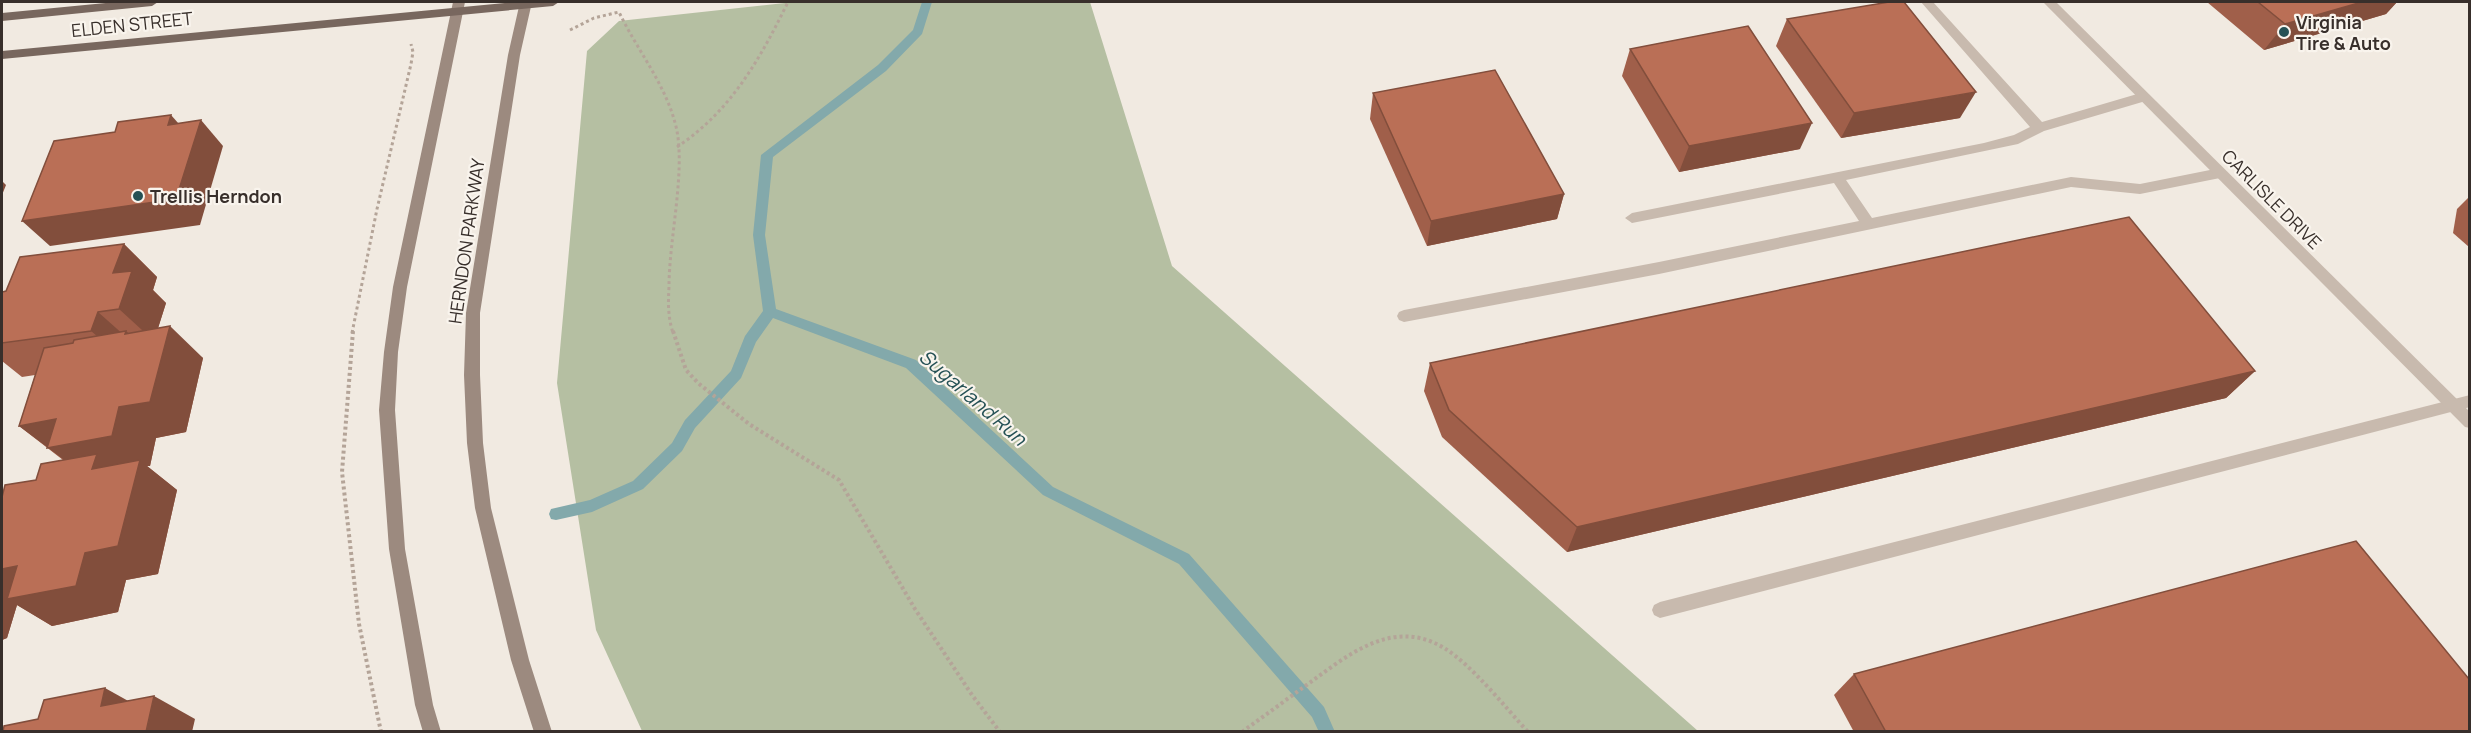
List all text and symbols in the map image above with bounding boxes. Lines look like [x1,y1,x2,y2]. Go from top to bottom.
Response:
street label: ELDEN STREET [70,6,194,42]
place label: Virginia Tire & Auto [2296,10,2391,55]
marker: Virginia Tire & Auto [2277,25,2291,39]
street label: CARLISLE DRIVE [2217,144,2327,254]
street label: HERNDON PARKWAY [443,156,490,325]
place label: Trellis Herndon [150,184,282,208]
marker: Trellis Herndon [131,189,145,203]
water label: Sugarland Run [914,343,1033,452]

